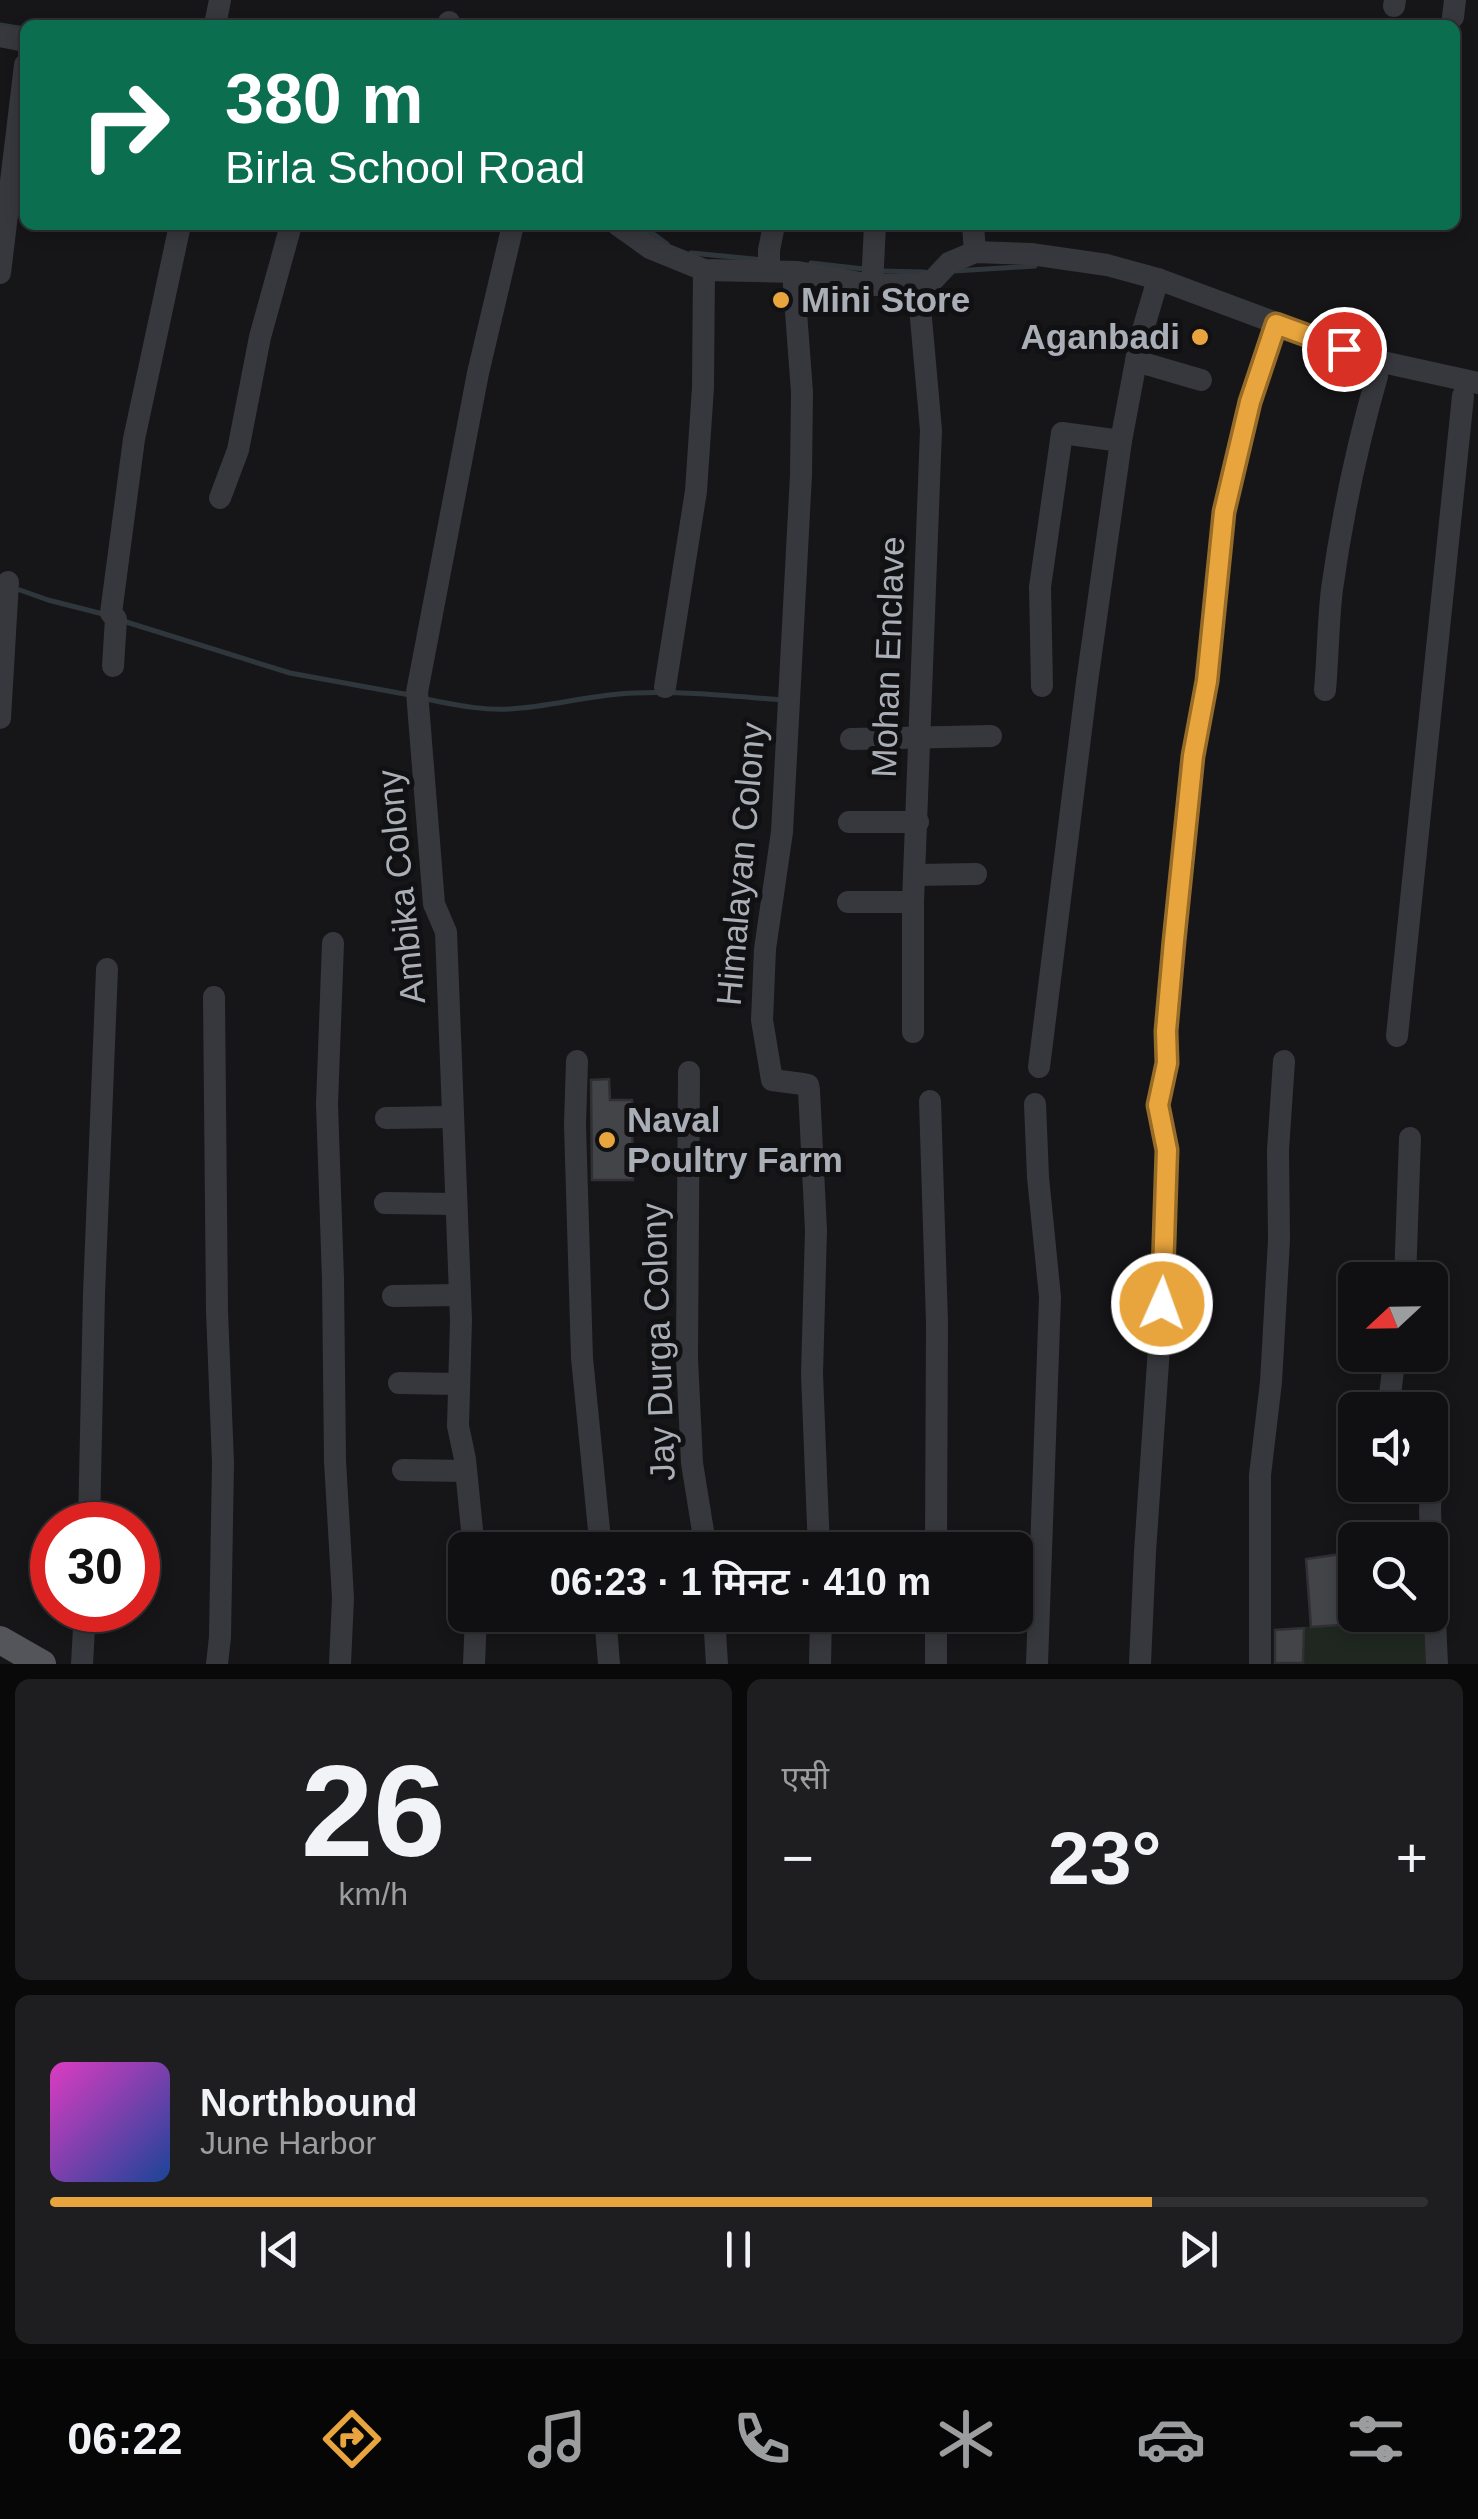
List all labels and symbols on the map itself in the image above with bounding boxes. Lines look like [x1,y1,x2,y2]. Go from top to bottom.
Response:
place label: Mini Store [801,280,970,319]
marker: Mini Store [770,289,792,311]
pin [1302,307,1387,392]
place label: Aganbadi [1021,317,1180,356]
marker: Aganbadi [1189,326,1211,348]
street label: Mohan Enclave [864,536,911,778]
street label: Himalayan Colony [709,720,772,1007]
street label: Ambika Colony [369,767,432,1006]
place label: Naval Poultry Farm [627,1100,843,1179]
marker: Naval Poultry Farm [596,1129,618,1151]
street label: Jay Durga Colony [633,1202,682,1482]
position arrow [1110,1252,1214,1356]
north arrow [1338,1262,1448,1372]
speed limit sign: 30 [30,1502,160,1632]

